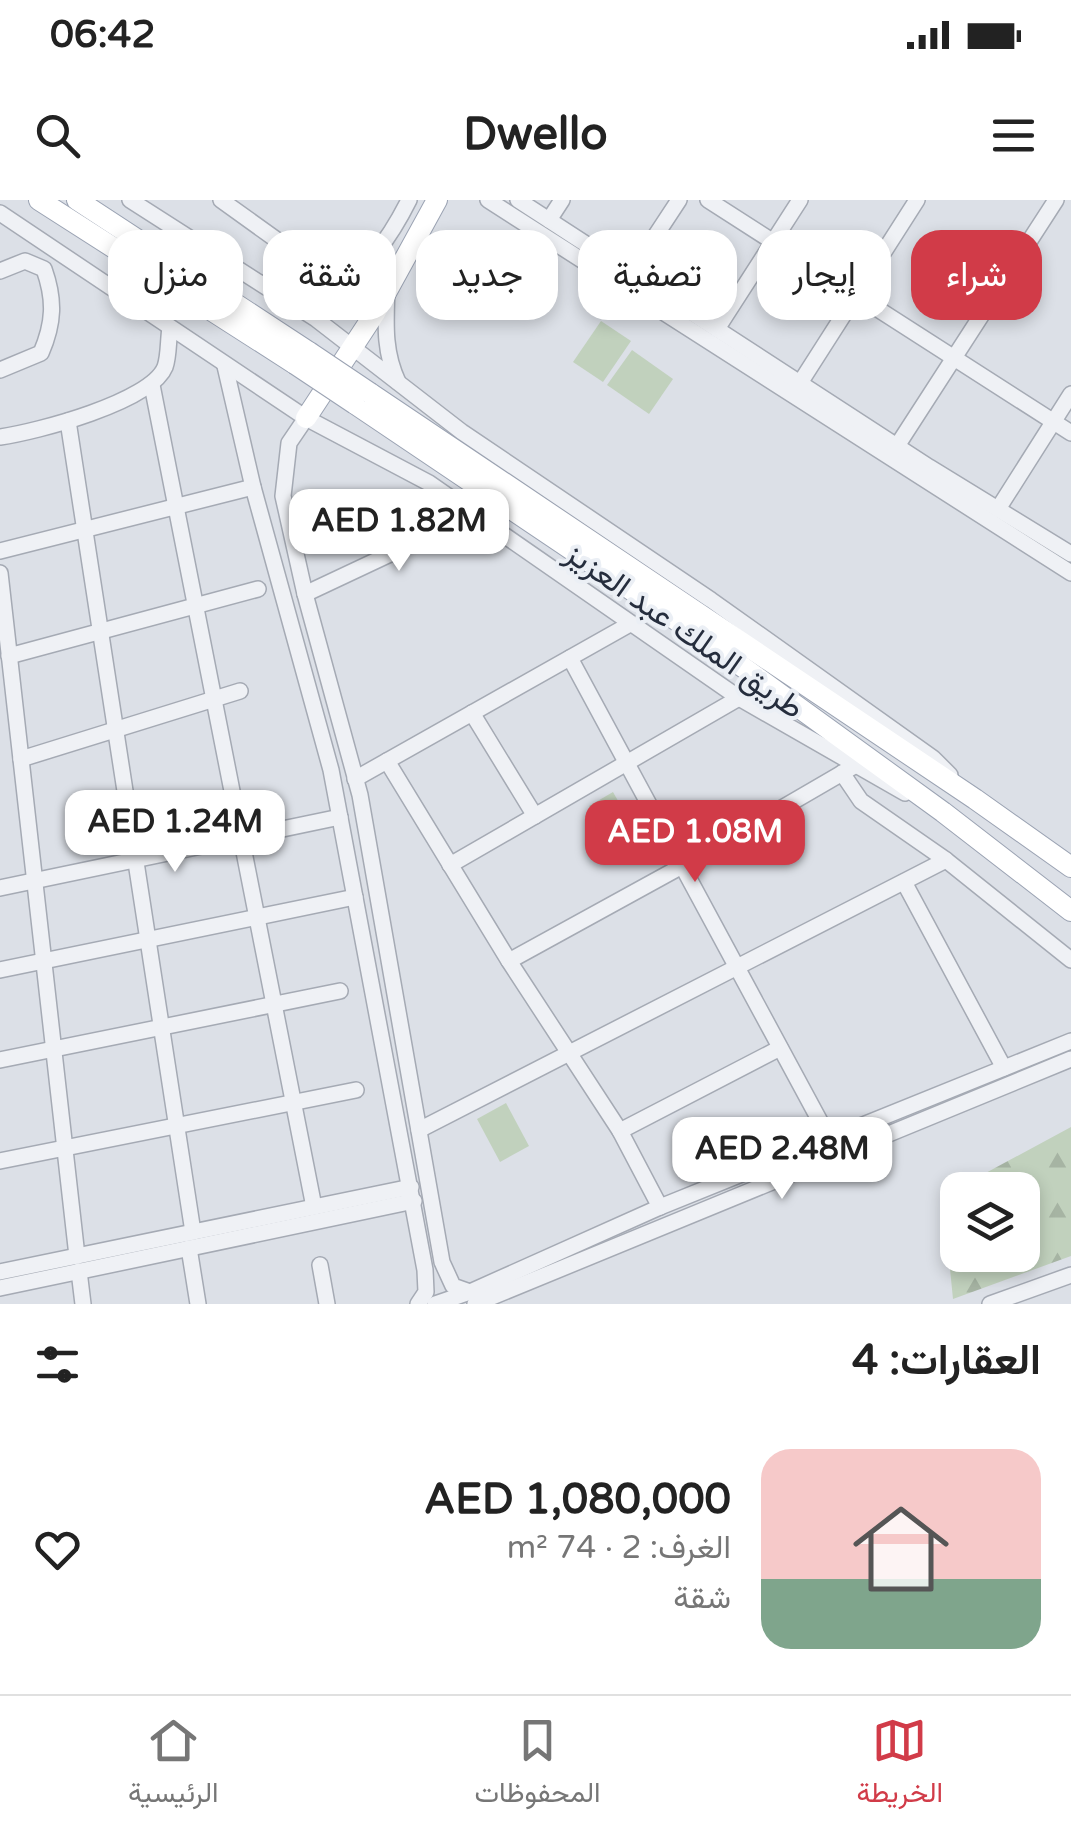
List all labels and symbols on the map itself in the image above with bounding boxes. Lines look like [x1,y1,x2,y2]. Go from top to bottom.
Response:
pin: AED 1.82M [285,489,513,574]
street label: طريق الملك عبد العزيز [557,534,811,727]
pin: AED 1.24M [61,790,289,875]
pin: AED 1.08M [581,800,809,885]
pin: AED 2.48M [668,1117,896,1202]

